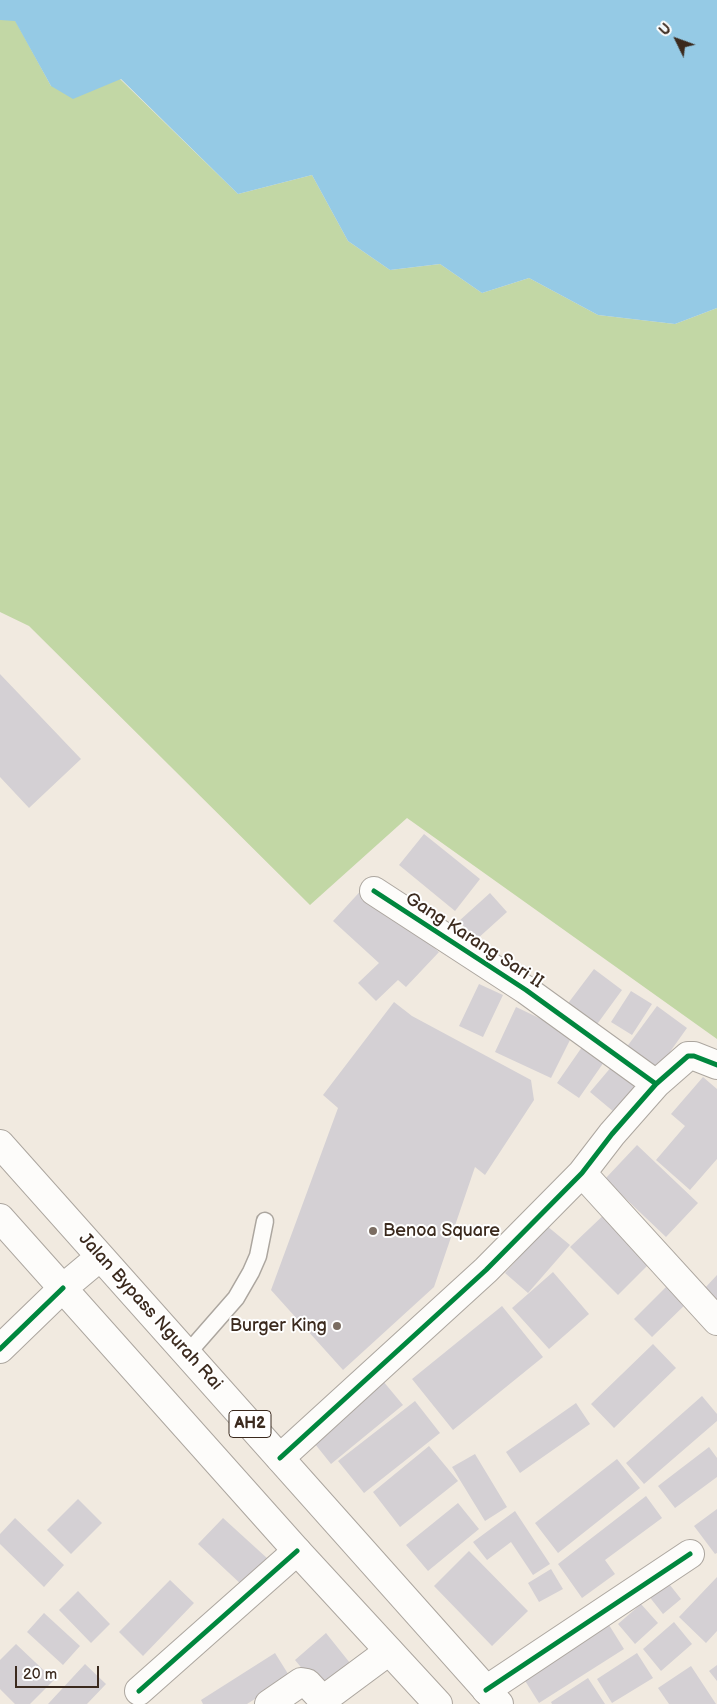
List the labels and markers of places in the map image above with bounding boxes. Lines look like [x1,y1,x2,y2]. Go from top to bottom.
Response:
place label: Benoa Square [383,1220,500,1242]
marker: Benoa Square [367,1225,379,1237]
place label: Burger King [230,1315,327,1337]
marker: Burger King [331,1320,343,1332]

